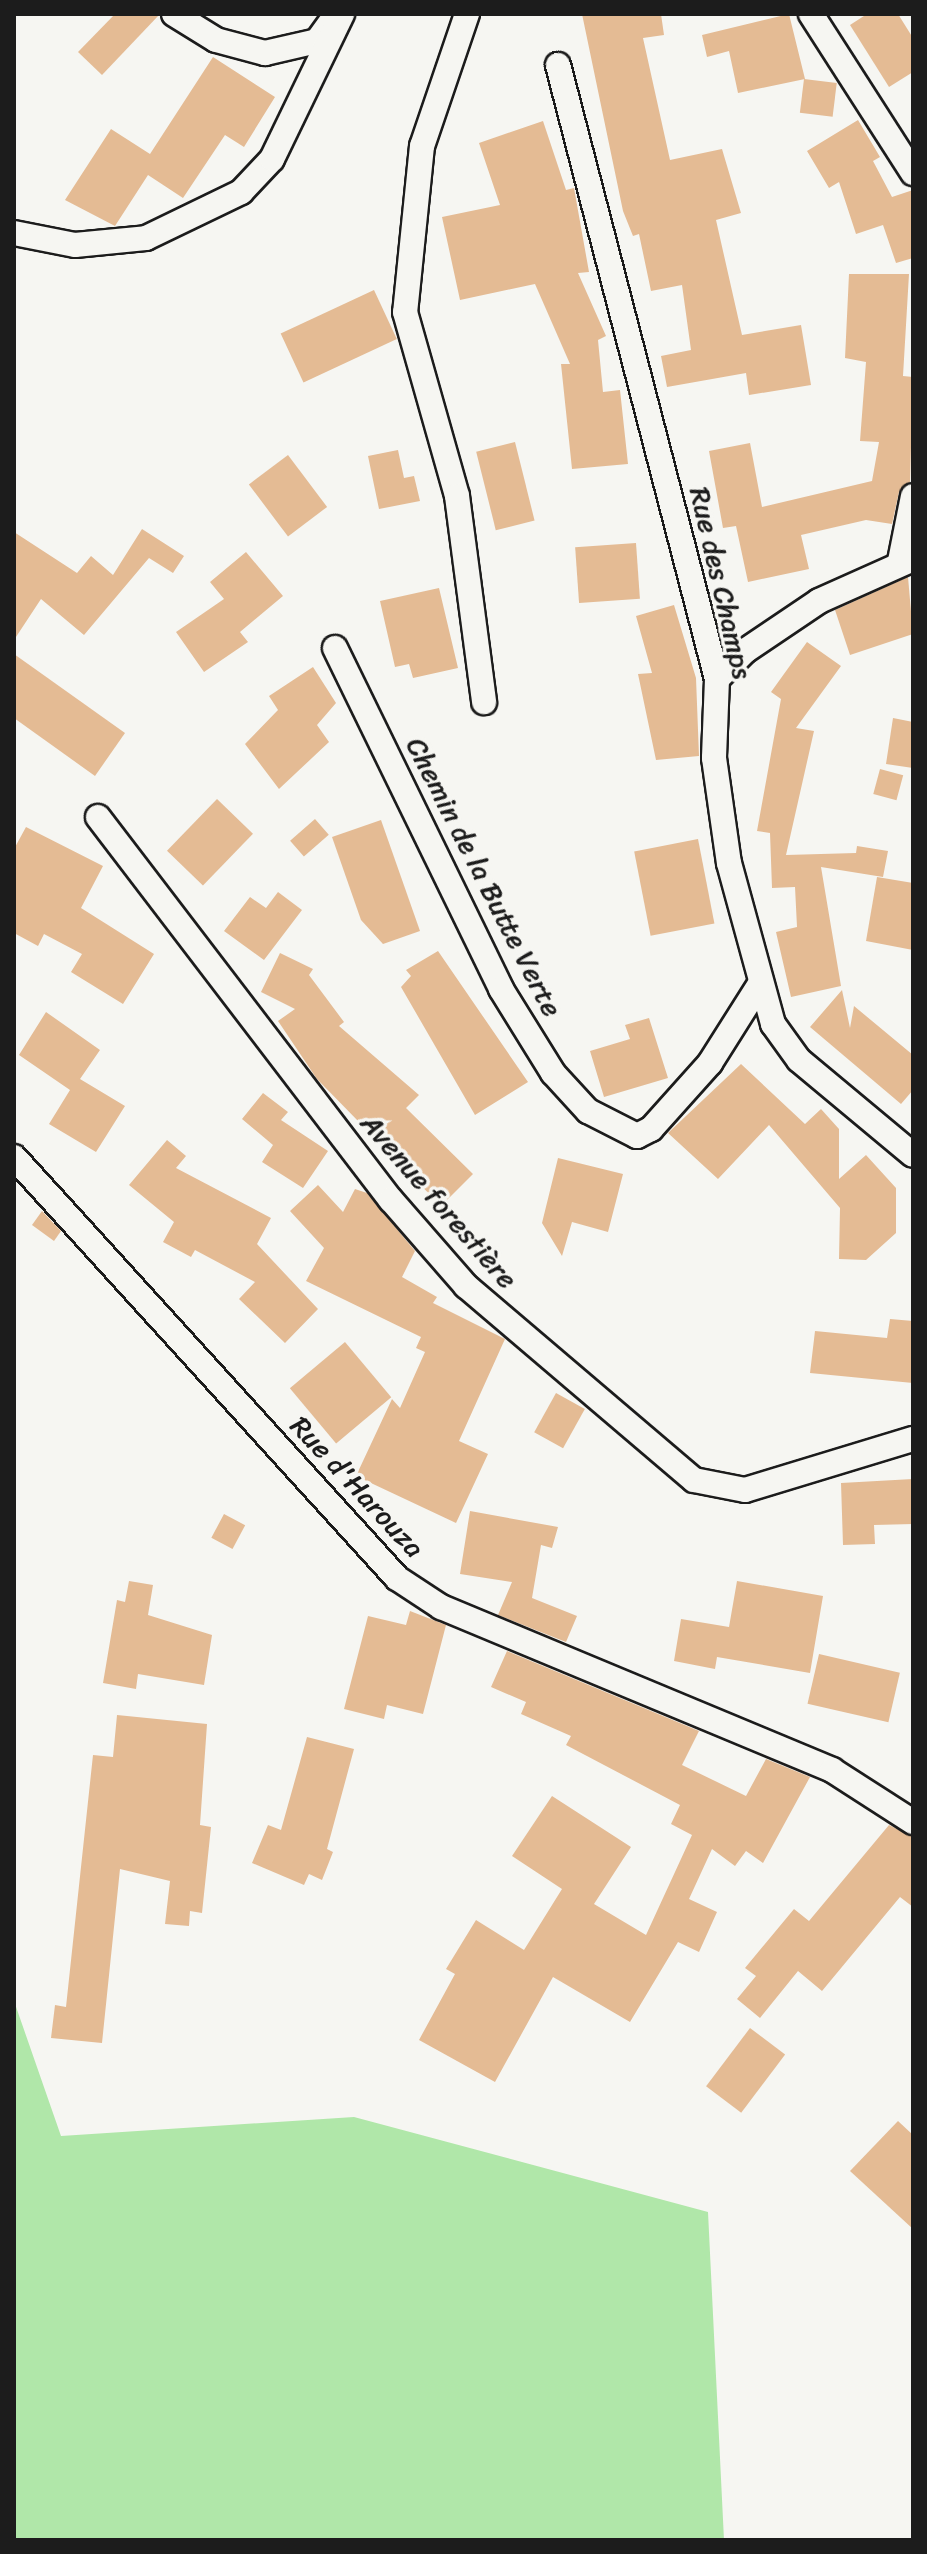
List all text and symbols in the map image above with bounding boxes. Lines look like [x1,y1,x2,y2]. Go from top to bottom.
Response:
street label: Rue des Champs [682,483,760,683]
street label: Chemin de la Butte Verte [399,732,569,1022]
street label: Avenue forestière [354,1107,524,1295]
street label: Rue d'Harouza [283,1409,431,1565]

